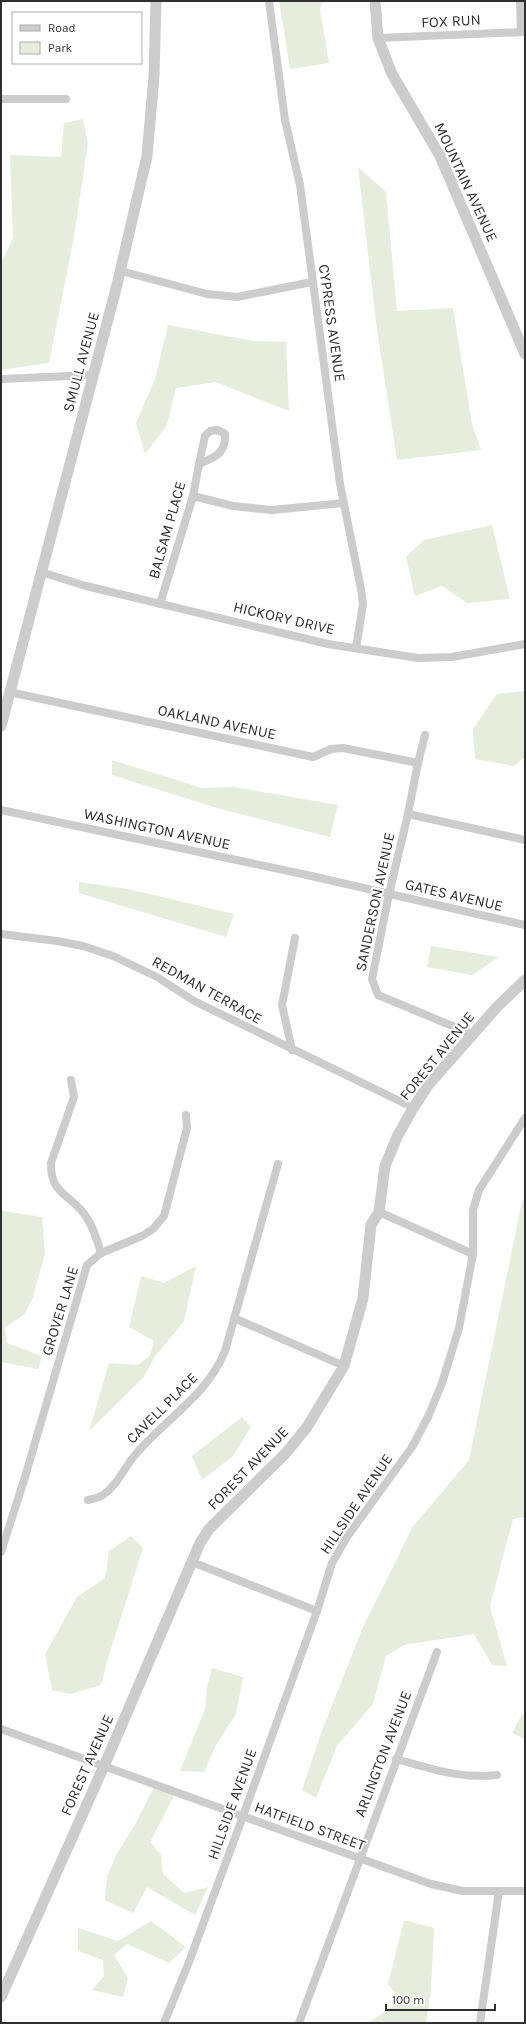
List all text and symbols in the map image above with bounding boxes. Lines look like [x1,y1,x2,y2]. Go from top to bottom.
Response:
street label: FOX RUN [421,10,481,32]
legend [12,12,142,64]
text: Road [48,21,76,35]
text: Park [48,41,73,55]
street label: MOUNTAIN AVENUE [430,119,502,245]
street label: CYPRESS AVENUE [315,263,349,383]
street label: SMULL AVENUE [59,310,103,414]
street label: BALSAM PLACE [145,479,189,581]
street label: HICKORY DRIVE [232,598,336,638]
street label: OAKLAND AVENUE [156,701,278,743]
street label: WASHINGTON AVENUE [82,805,232,853]
street label: SANDERSON AVENUE [351,831,399,973]
street label: GATES AVENUE [403,875,505,915]
street label: REDMAN TERRACE [149,952,265,1028]
street label: FOREST AVENUE [396,1008,478,1104]
street label: GROVER LANE [38,1264,82,1358]
street label: CAVELL PLACE [123,1369,201,1447]
street label: FOREST AVENUE [204,1423,292,1513]
street label: HILLSIDE AVENUE [316,1450,396,1558]
street label: ARLINGTON AVENUE [351,1688,415,1820]
street label: FOREST AVENUE [57,1712,117,1818]
street label: HILLSIDE AVENUE [204,1746,260,1862]
street label: HATFIELD STREET [252,1798,368,1855]
scale bar [386,1986,495,2012]
text: 100 m [392,1993,424,2007]

